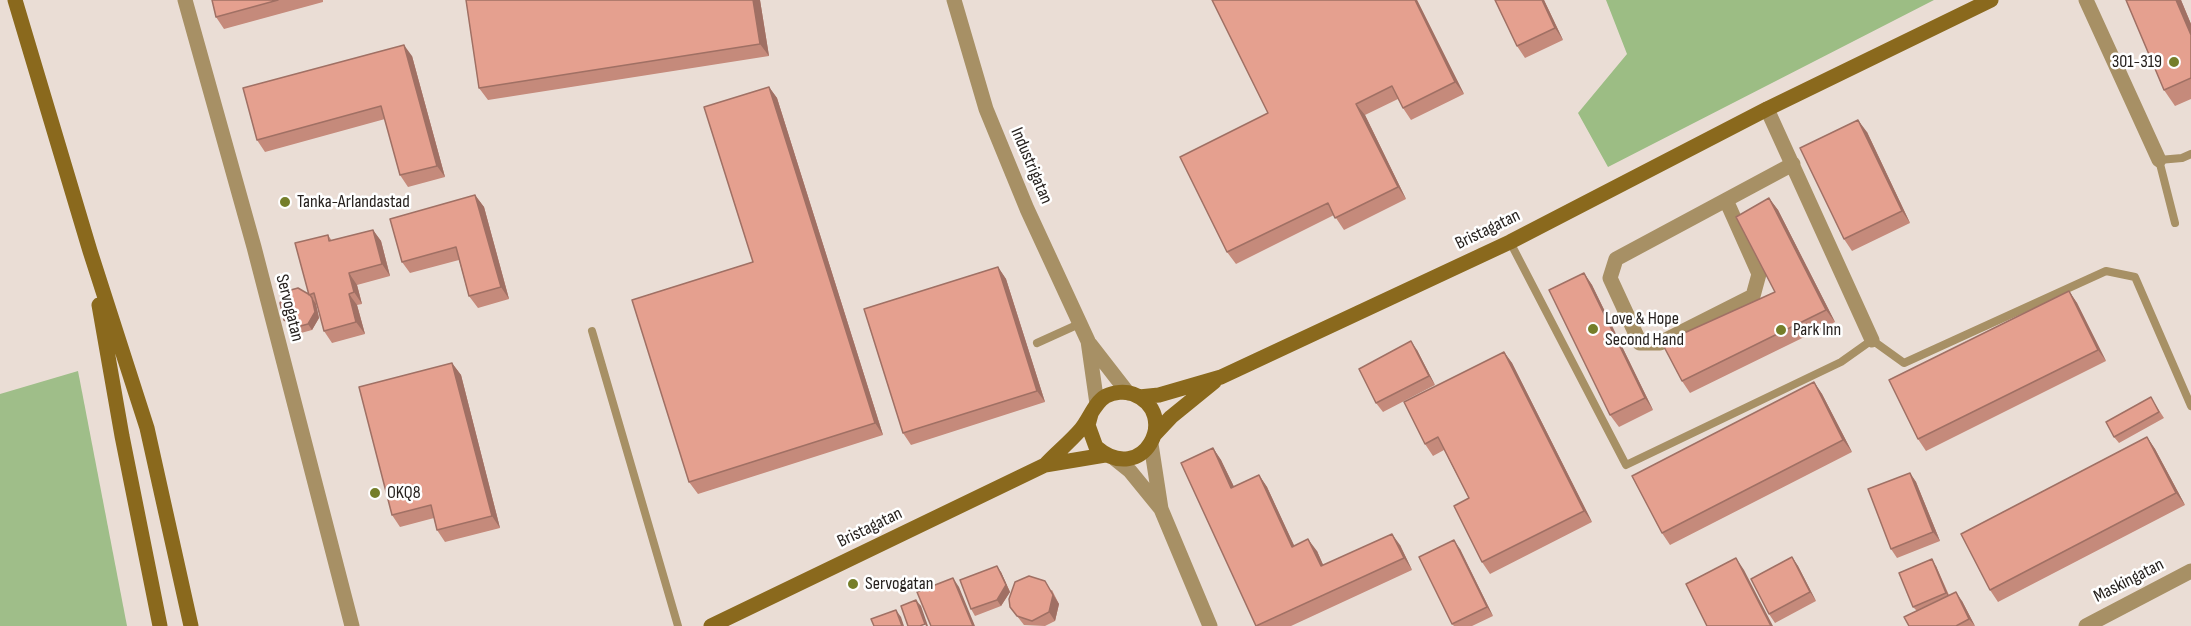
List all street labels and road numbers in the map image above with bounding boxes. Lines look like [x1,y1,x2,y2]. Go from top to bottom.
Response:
street label: Industrigatan [1005,125,1057,207]
street label: Bristagatan [1452,205,1524,255]
street label: Servogatan [270,272,308,344]
street label: Bristagatan [834,503,906,553]
street label: Maskingatan [2090,554,2168,608]

